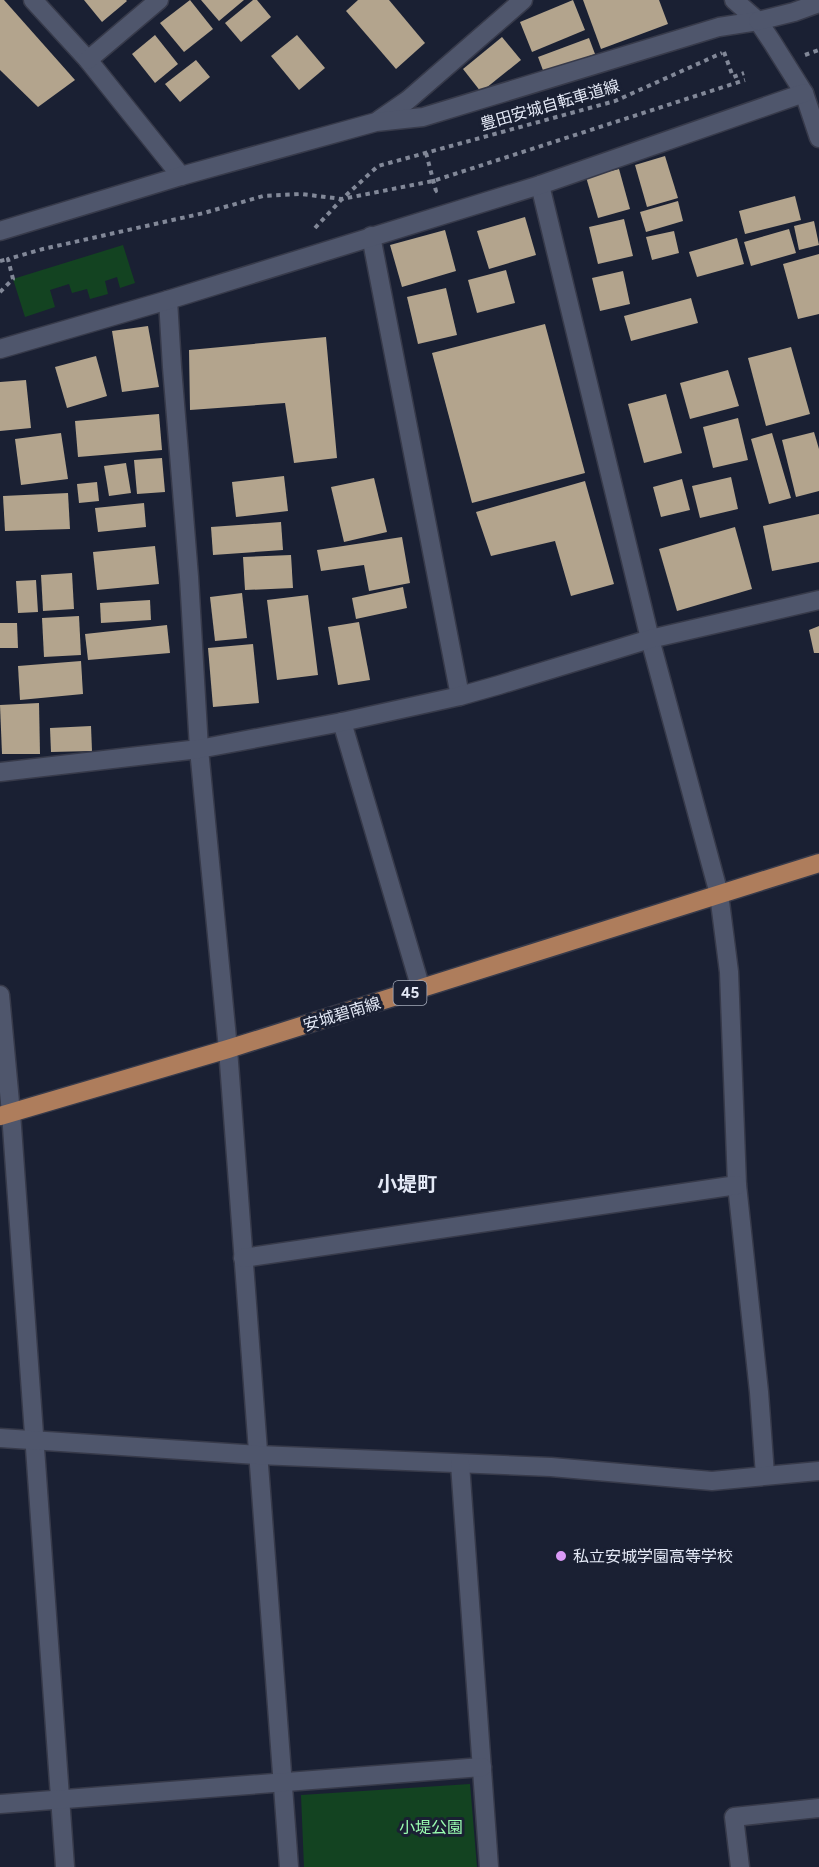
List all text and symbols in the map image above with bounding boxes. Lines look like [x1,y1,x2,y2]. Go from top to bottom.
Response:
street label: 豊田安城自転車道線 [478,76,622,134]
road number: 45 [394,981,426,1005]
street label: 安城碧南線 [301,993,383,1035]
district label: 小堤町 [377,1172,437,1196]
place label: 私立安城学園高等学校 [573,1547,733,1566]
marker: 私立安城学園高等学校 [554,1549,568,1563]
park label: 小堤公園 [399,1818,463,1837]

